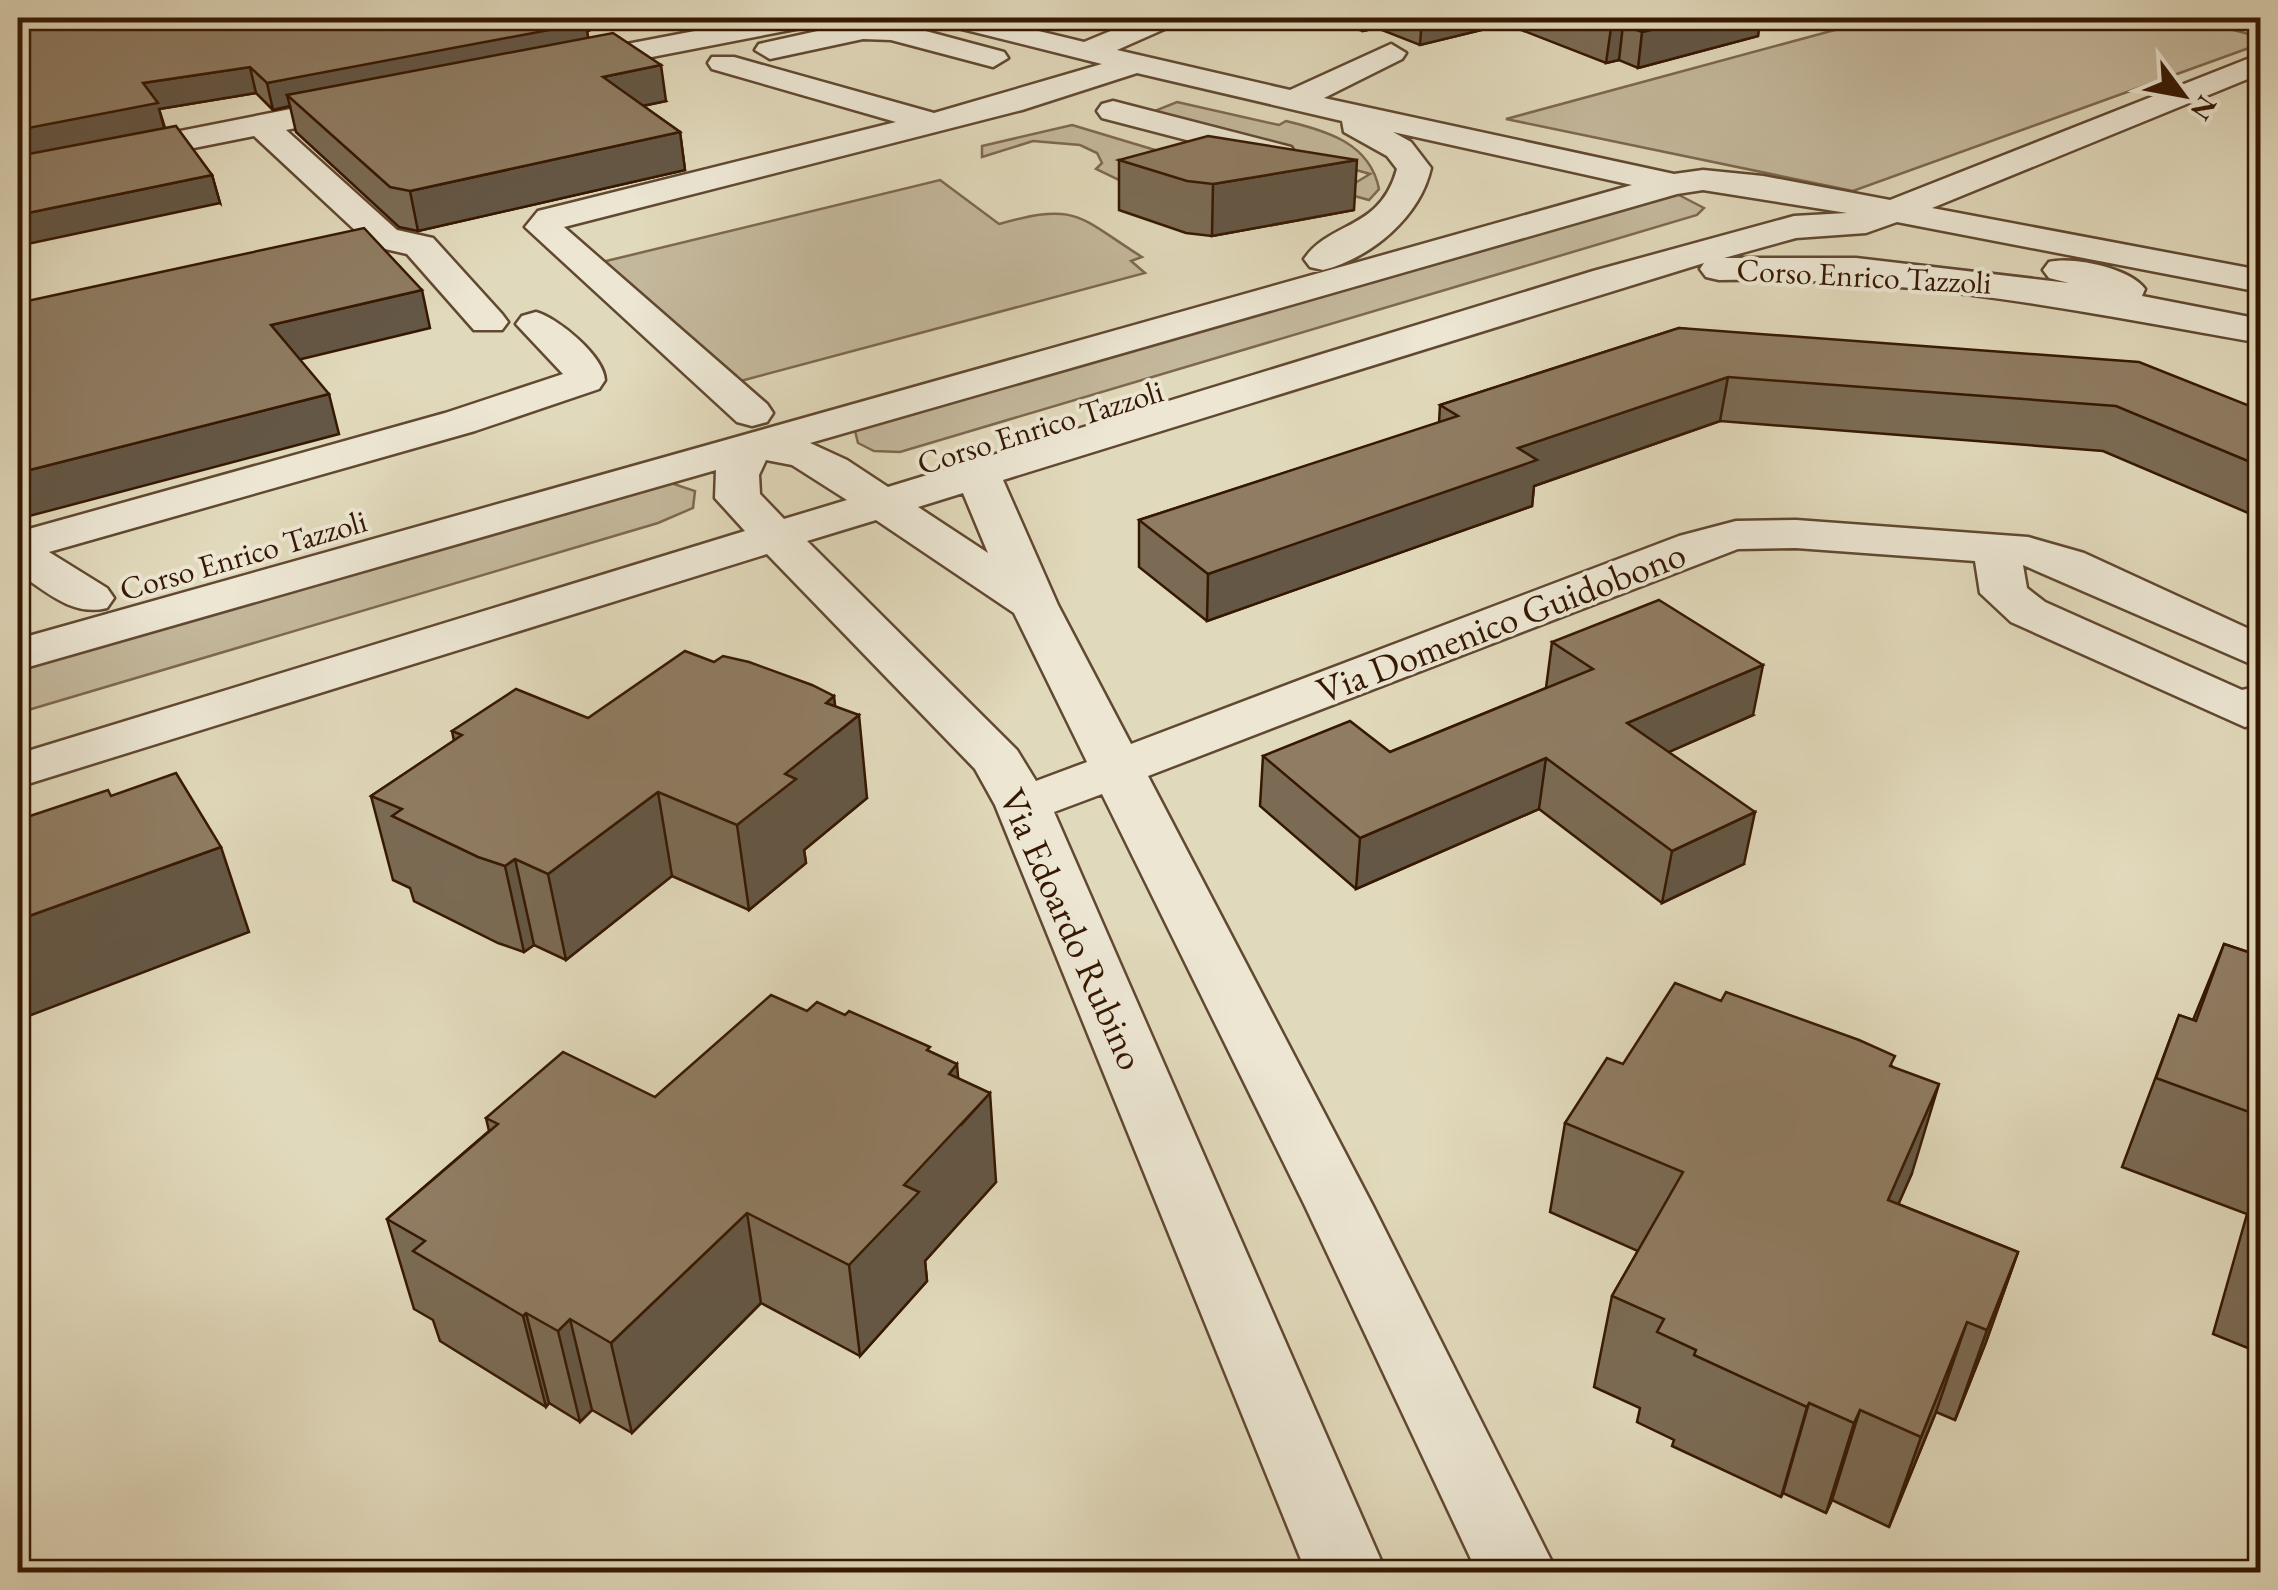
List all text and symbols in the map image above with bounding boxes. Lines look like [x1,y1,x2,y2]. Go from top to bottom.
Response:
north arrow [2133,45,2233,145]
text: N [2183,89,2225,128]
street label: Corso Enrico Tazzoli [1736,248,1993,304]
street label: Corso Enrico Tazzoli [912,370,1168,484]
street label: Corso Enrico Tazzoli [115,500,372,610]
street label: Via Domenico Guidobono [1309,529,1692,715]
street label: Via Edoardo Rubino [988,780,1156,1077]

